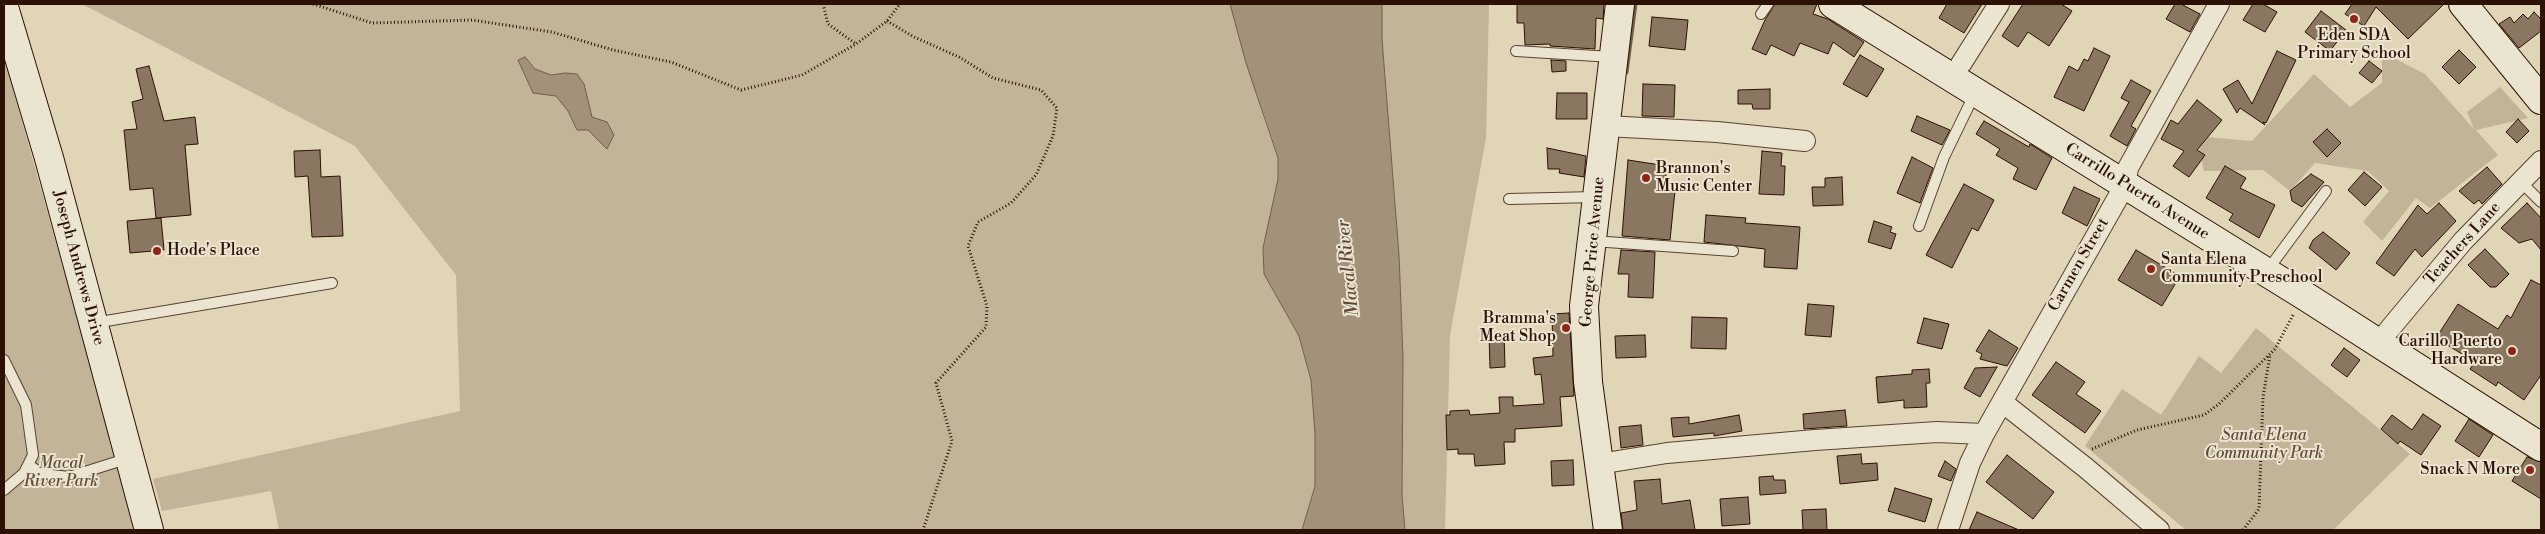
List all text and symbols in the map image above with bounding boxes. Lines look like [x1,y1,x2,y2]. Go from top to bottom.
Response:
marker: Eden SDA Primary School [2348,13,2360,25]
place label: Eden SDA Primary School [2297,26,2411,64]
street label: Carrillo Puerto Avenue [2061,140,2213,244]
place label: Brannon's Music Center [1656,159,1752,197]
marker: Brannon's Music Center [1640,172,1652,184]
street label: George Price Avenue [1577,176,1609,328]
street label: Joseph Andrews Drive [48,188,108,348]
street label: Teachers Lane [2421,199,2505,289]
street label: Carmen Street [2045,215,2113,315]
water label: Macal River [1333,219,1365,317]
place label: Hode's Place [167,241,260,261]
marker: Hode's Place [151,245,163,257]
place label: Santa Elena Community Preschool [2161,250,2323,288]
marker: Santa Elena Community Preschool [2145,263,2157,275]
place label: Bramma's Meat Shop [1480,309,1556,347]
marker: Bramma's Meat Shop [1560,322,1572,334]
place label: Carillo Puerto Hardware [2399,332,2502,370]
marker: Carillo Puerto Hardware [2506,345,2518,357]
park label: Santa Elena Community Park [2205,426,2323,464]
park label: Macal River Park [24,454,98,492]
place label: Snack N More [2420,460,2520,480]
marker: Snack N More [2524,464,2536,476]

